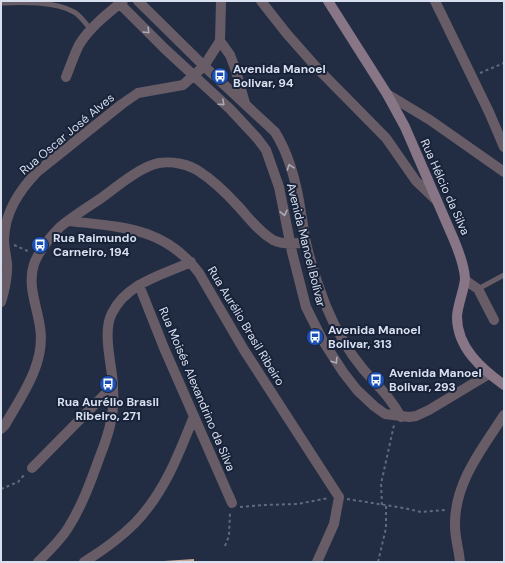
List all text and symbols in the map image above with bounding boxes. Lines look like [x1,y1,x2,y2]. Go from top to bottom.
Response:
one-way arrow [142,26,150,34]
place label: Avenida Manoel Bolivar, 94 [233,61,326,91]
bus stop icon: Avenida Manoel Bolivar, 94 [210,66,230,86]
street label: Rua Oscar José Alves [16,90,118,178]
one-way arrow [218,98,225,105]
street label: Rua Hélcio da Silva [417,136,473,238]
one-way arrow [287,163,295,170]
street label: Avenida Manoel Bolívar [283,181,329,309]
one-way arrow [280,210,288,216]
place label: Rua Raimundo Carneiro, 194 [53,230,137,260]
bus stop icon: Rua Raimundo Carneiro, 194 [30,235,50,255]
street label: Rua Aurélio Brasil Ribeiro [204,263,288,389]
street label: Rua Moisés Alexandrino da Silva [155,305,239,473]
place label: Avenida Manoel Bolivar, 313 [328,322,421,352]
bus stop icon: Avenida Manoel Bolivar, 313 [305,327,325,347]
one-way arrow [331,357,338,364]
place label: Avenida Manoel Bolivar, 293 [389,365,482,395]
bus stop icon: Avenida Manoel Bolivar, 293 [366,370,386,390]
bus stop icon: Rua Aurélio Brasil Ribeiro, 271 [98,374,118,394]
place label: Rua Aurélio Brasil Ribeiro, 271 [57,394,159,424]

